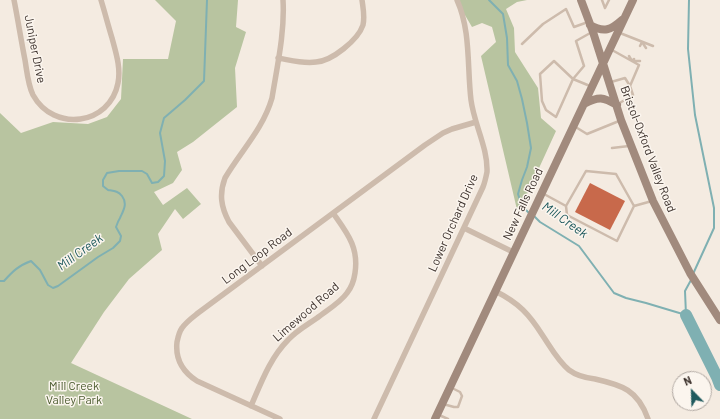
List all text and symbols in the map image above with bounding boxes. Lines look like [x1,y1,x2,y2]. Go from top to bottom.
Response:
street label: Juniper Drive [21,14,49,84]
street label: Bristol-Oxford Valley Road [617,84,679,214]
street label: New Falls Road [500,166,546,242]
street label: Lower Orchard Drive [425,172,481,274]
water label: Mill Creek [539,199,591,241]
street label: Long Loop Road [219,225,295,287]
water label: Mill Creek [54,230,106,274]
street label: Limewood Road [270,279,342,345]
north arrow [672,371,712,411]
text: N [682,373,693,388]
park label: Mill Creek Valley Park [46,379,102,407]

